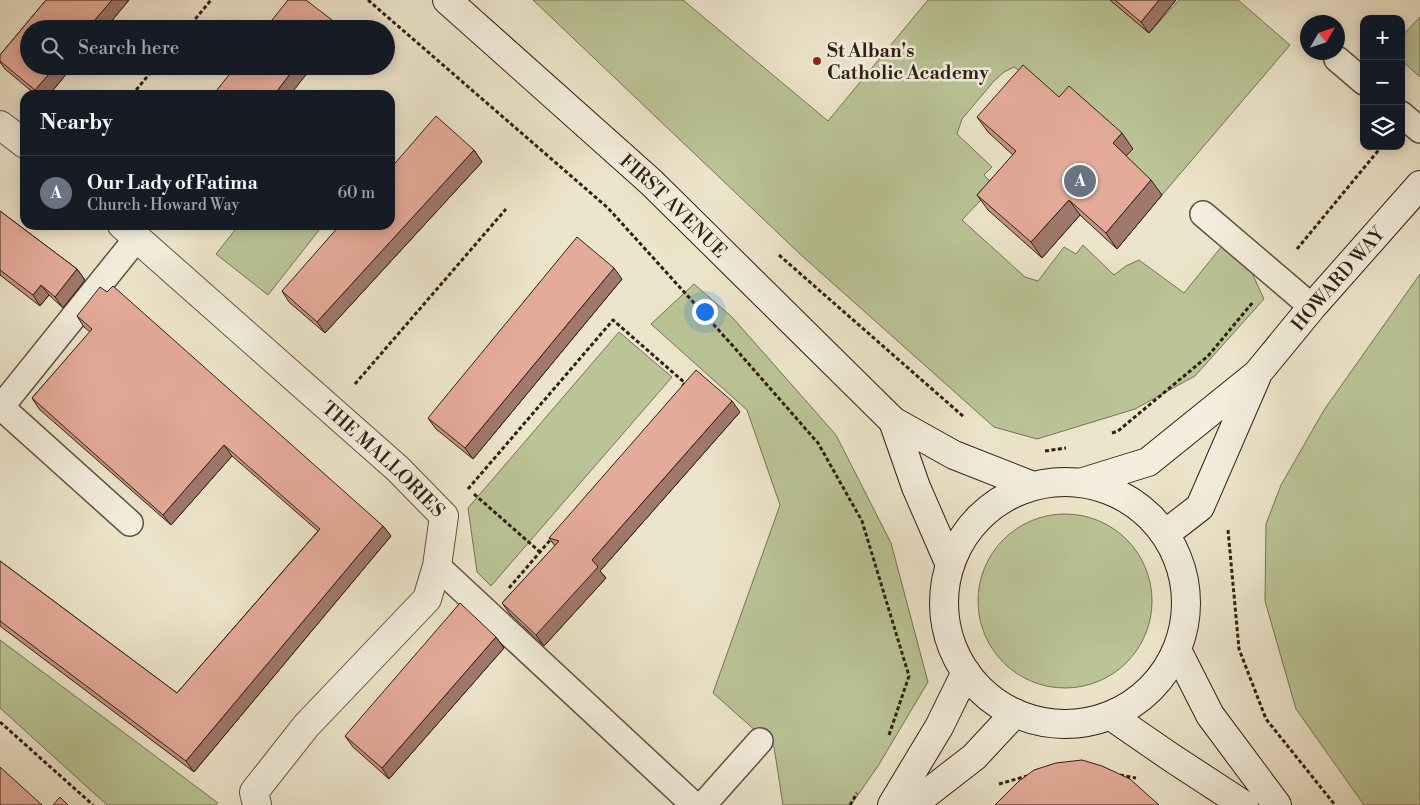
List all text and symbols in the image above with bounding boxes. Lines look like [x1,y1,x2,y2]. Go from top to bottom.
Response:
north arrow [1300,15,1345,60]
map controls [1360,15,1405,150]
button: + [1360,15,1405,60]
search box [20,20,395,75]
icon: search [38,34,66,62]
text: Search here [78,36,179,60]
place label: St Alban's Catholic Academy [827,39,989,85]
marker: St Alban's Catholic Academy [811,55,823,67]
button: − [1360,60,1405,105]
button: layers [1360,105,1405,150]
text: Nearby [40,110,113,136]
street label: FIRST AVENUE [615,149,732,263]
pin: A [1064,162,1096,200]
text: Our Lady of Fatima [87,171,258,195]
text: A [50,183,62,203]
text: 60 m [337,183,375,203]
text: Church · Howard Way [87,195,239,215]
street label: HOWARD WAY [1286,221,1391,336]
your location [692,299,718,325]
street label: THE MALLORIES [316,396,450,523]

